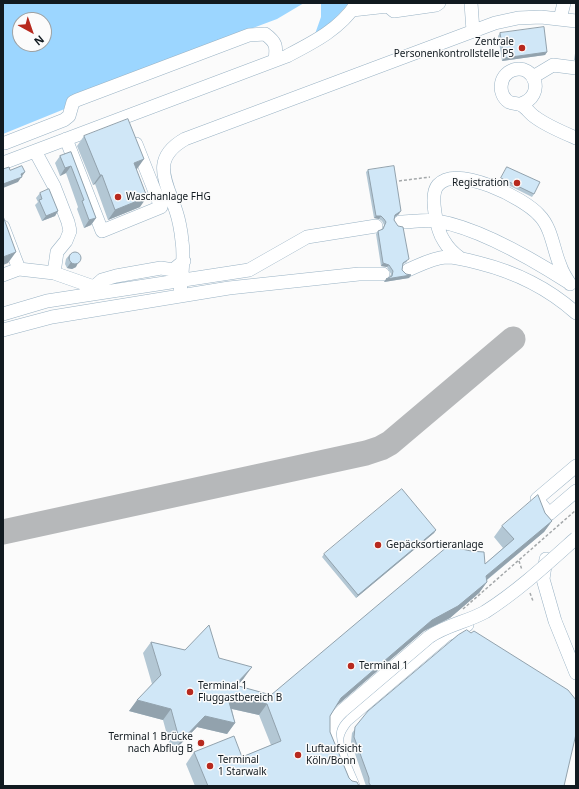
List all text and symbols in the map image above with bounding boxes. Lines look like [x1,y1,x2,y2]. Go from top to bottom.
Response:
north arrow [12,12,52,52]
text: N [31,32,48,49]
place label: Zentrale Personenkontrollstelle P5 [394,36,514,60]
marker: Zentrale Personenkontrollstelle P5 [517,43,527,53]
place label: Registration [452,177,509,189]
marker: Registration [512,178,522,188]
place label: Waschanlage FHG [126,191,211,203]
marker: Waschanlage FHG [113,192,123,202]
place label: Gepäcksortieranlage [386,539,483,551]
marker: Gepäcksortieranlage [373,540,383,550]
place label: Terminal 1 [359,660,408,672]
marker: Terminal 1 [346,661,356,671]
place label: Terminal 1 Fluggastbereich B [198,680,282,704]
marker: Terminal 1 Fluggastbereich B [185,687,195,697]
place label: Terminal 1 Brücke nach Abflug B [109,731,193,754]
marker: Terminal 1 Brücke nach Abflug B [196,738,206,748]
place label: Luftaufsicht Köln/Bonn [306,743,362,766]
marker: Luftaufsicht Köln/Bonn [293,750,303,760]
place label: Terminal 1 Starwalk [218,754,267,778]
marker: Terminal 1 Starwalk [205,761,215,771]

